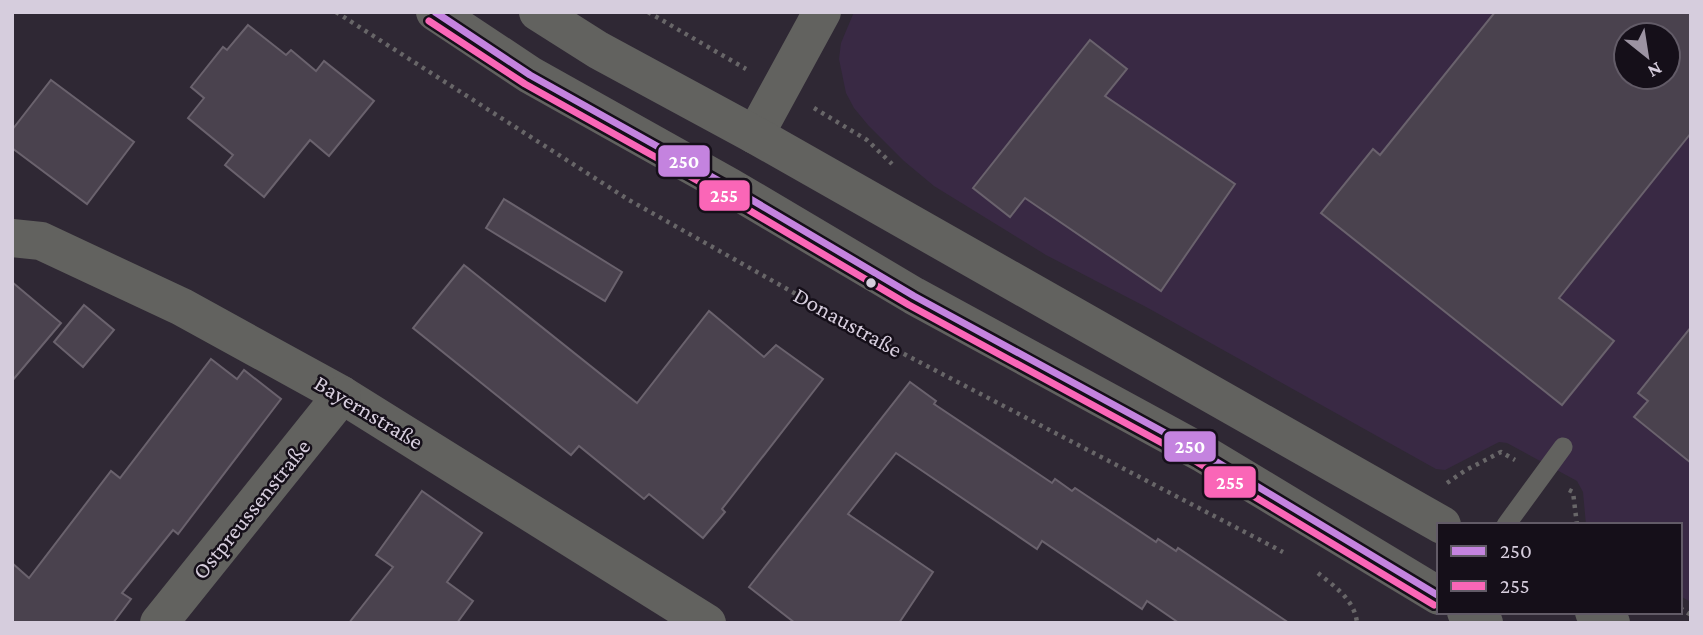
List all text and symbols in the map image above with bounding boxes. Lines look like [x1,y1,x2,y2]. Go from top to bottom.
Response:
north arrow [1612,21,1682,91]
text: N [1644,58,1666,83]
line badge: 250 [657,144,711,178]
text: 250 [669,151,699,172]
line badge: 255 [698,179,751,212]
text: 255 [710,185,738,206]
unlabelled marker [864,276,878,290]
street label: Donaustraße [789,282,907,362]
street label: Bayernstraße [310,369,428,455]
line badge: 250 [1163,430,1217,463]
street label: Ostpreussenstraße [187,434,315,584]
text: 250 [1175,436,1205,457]
line badge: 255 [1203,465,1257,499]
text: 255 [1216,472,1244,493]
legend [1437,523,1682,614]
text: 250 [1500,539,1532,563]
text: 255 [1500,574,1530,598]

